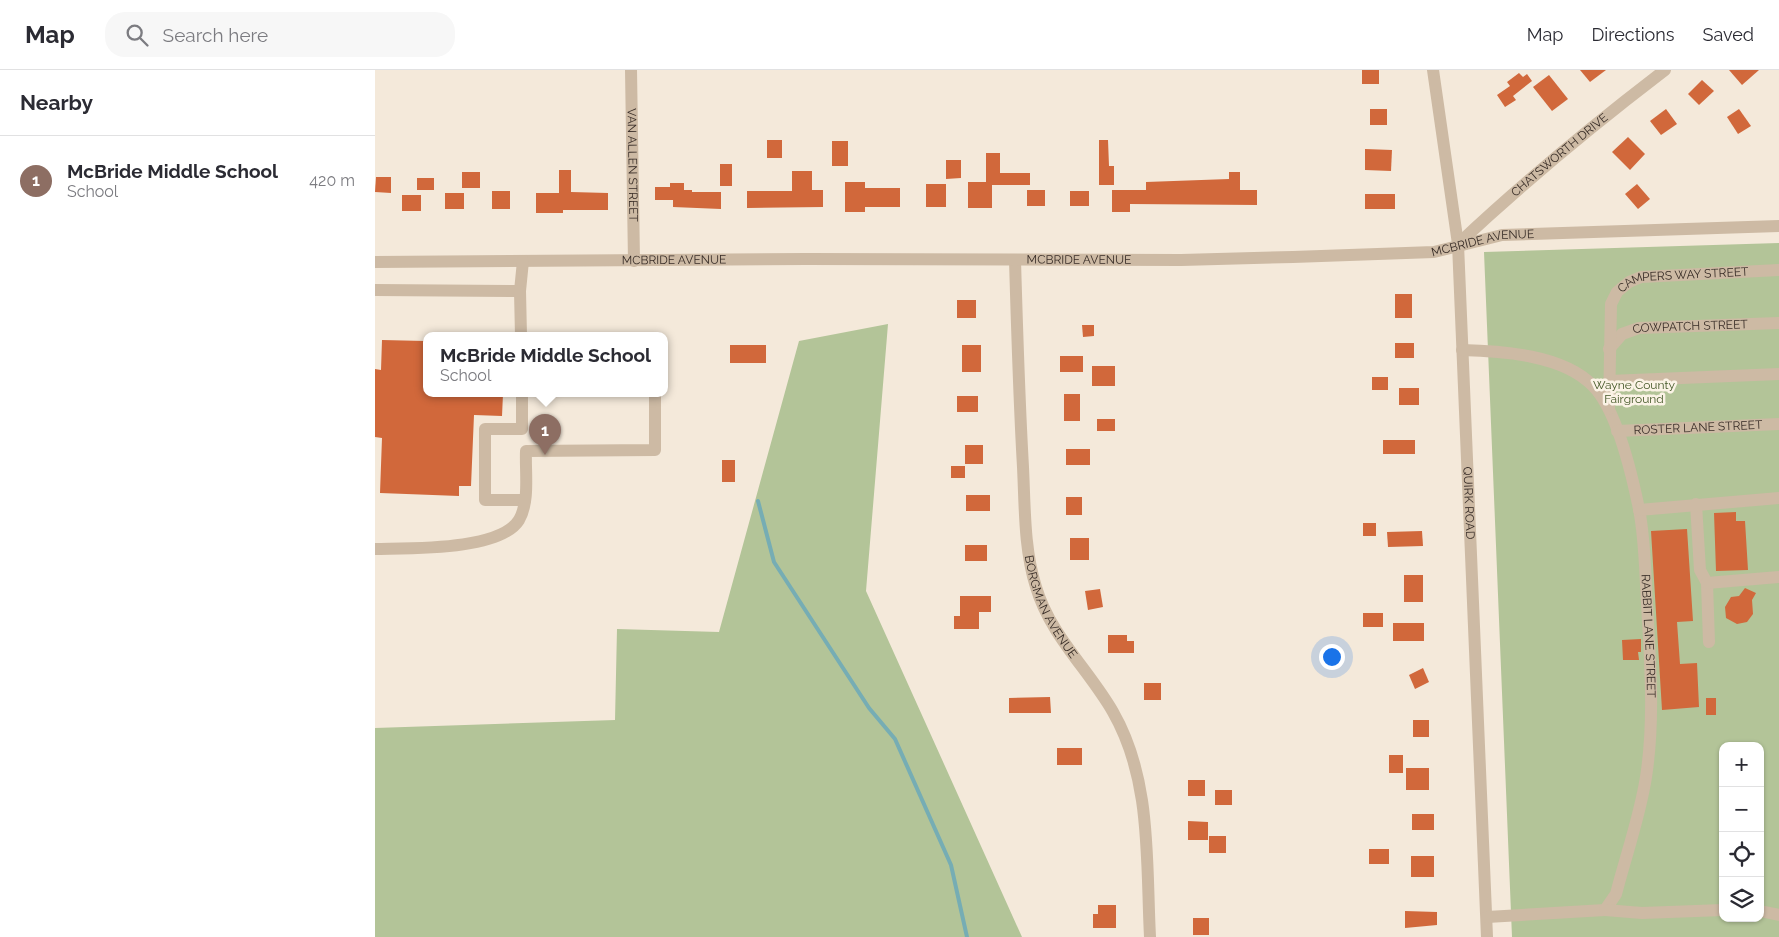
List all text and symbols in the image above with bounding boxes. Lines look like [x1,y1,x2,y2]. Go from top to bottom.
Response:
search box [105,12,455,57]
text: Map [25,20,75,49]
icon: search [123,21,151,49]
text: Search here [163,24,268,46]
text: Map [1527,24,1563,45]
text: Directions [1591,24,1675,45]
text: Saved [1703,24,1754,45]
text: Nearby [20,90,93,115]
street label: VAN ALLEN STREET [625,108,640,223]
street label: CHATSWORTH DRIVE [1508,110,1611,199]
text: McBride Middle School [67,160,278,182]
text: 1 [32,171,40,190]
text: 420 m [309,171,355,190]
text: School [67,182,118,201]
street label: MCBRIDE AVENUE [1430,227,1534,259]
street label: MCBRIDE AVENUE [622,253,726,267]
street label: MCBRIDE AVENUE [1027,253,1131,267]
street label: CAMPERS WAY STREET [1615,265,1749,295]
street label: COWPATCH STREET [1631,317,1749,337]
popup [423,332,668,397]
text: McBride Middle School [440,344,651,366]
text: School [440,366,491,385]
park label: Wayne County Fairground [1593,378,1675,406]
pin: 1 [529,414,561,455]
street label: ROSTER LANE STREET [1633,418,1763,437]
street label: QUIRK ROAD [1460,466,1477,540]
street label: BORGMAN AVENUE [1022,554,1080,661]
street label: RABBIT LANE STREET [1639,574,1658,699]
your location [1319,644,1345,670]
map controls [1719,742,1764,922]
button: + [1719,742,1764,787]
button: − [1719,787,1764,832]
button: locate [1719,832,1764,877]
button: layers [1719,877,1764,922]

